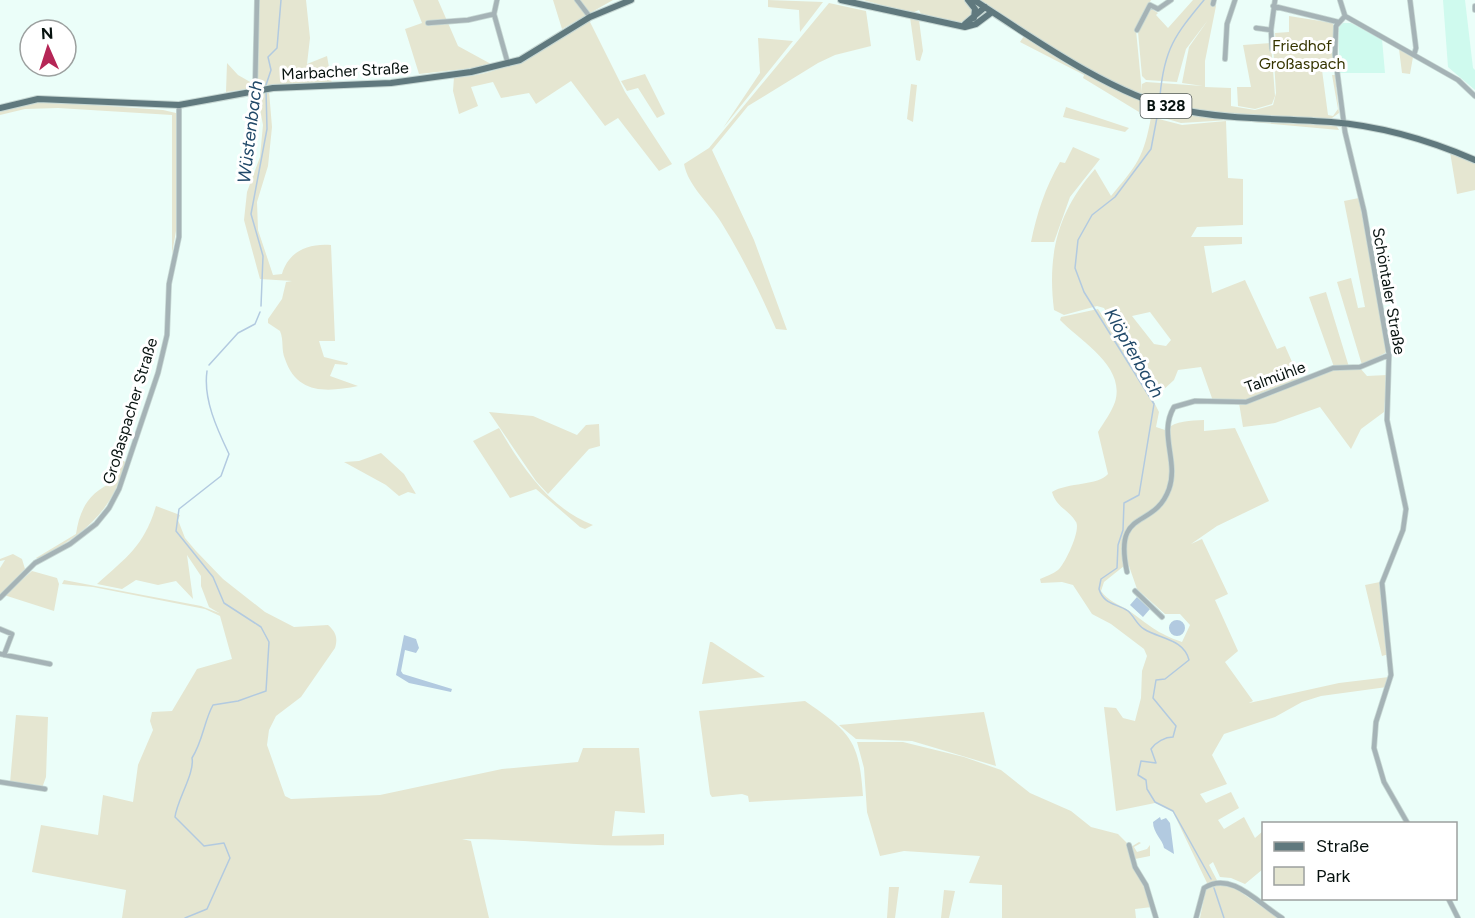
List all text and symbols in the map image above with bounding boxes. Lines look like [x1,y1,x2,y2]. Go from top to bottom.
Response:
north arrow [18,18,78,78]
text: N [41,24,54,43]
park label: Friedhof Großaspach [1259,36,1345,73]
street label: Marbacher Straße [281,58,409,84]
water label: Wüstenbach [233,79,267,185]
road number: B 328 [1140,94,1192,118]
street label: Schöntaler Straße [1368,226,1410,356]
water label: Klöpferbach [1100,304,1168,402]
street label: Großaspacher Straße [99,335,161,486]
street label: Talmühle [1242,357,1308,397]
legend [1262,822,1457,900]
text: Straße [1316,835,1369,857]
text: Park [1316,865,1351,887]

